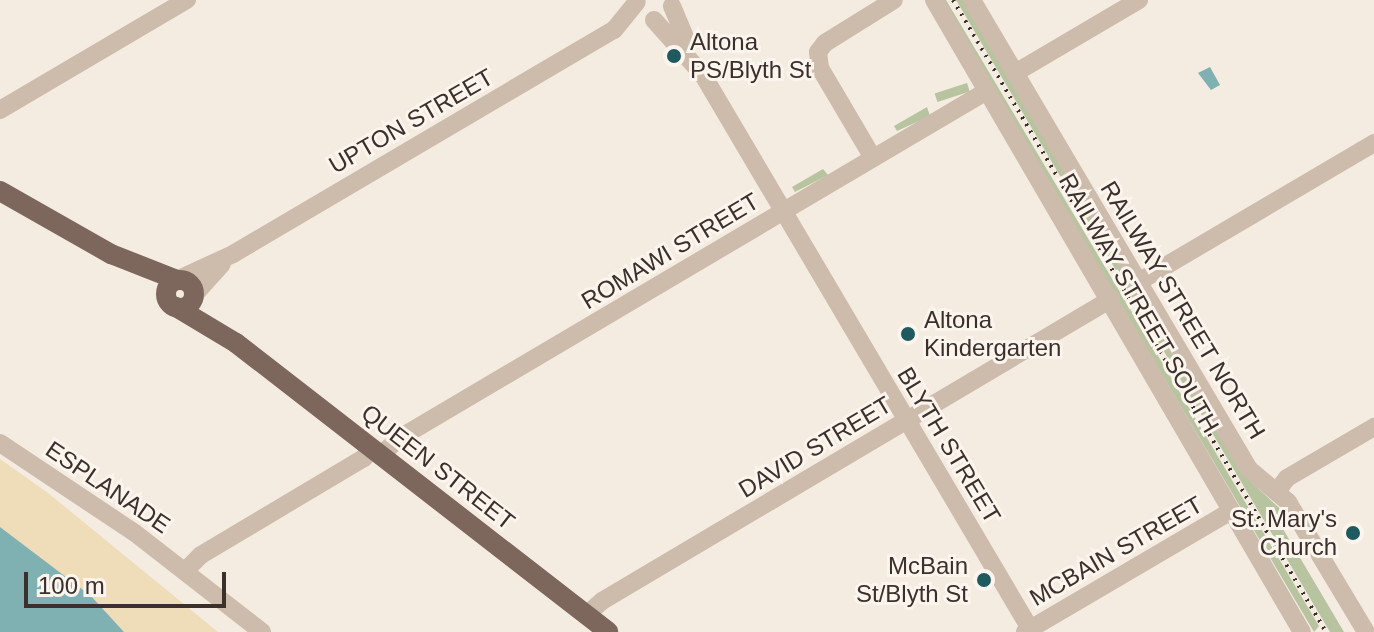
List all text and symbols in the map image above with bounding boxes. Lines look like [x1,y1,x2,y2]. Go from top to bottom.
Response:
place label: Altona PS/Blyth St [690,28,811,84]
marker: Altona PS/Blyth St [665,47,683,65]
street label: UPTON STREET [324,62,498,180]
street label: RAILWAY STREET SOUTH [1053,168,1225,438]
street label: RAILWAY STREET NORTH [1094,176,1272,444]
street label: ROMAWI STREET [576,187,764,315]
place label: Altona Kindergarten [924,306,1061,362]
marker: Altona Kindergarten [899,325,917,343]
street label: BLYTH STREET [891,362,1007,528]
street label: DAVID STREET [733,390,897,504]
street label: QUEEN STREET [356,398,520,536]
street label: ESPLANADE [40,435,176,539]
street label: MCBAIN STREET [1024,490,1208,612]
place label: St. Mary's Church [1231,505,1337,561]
marker: St. Mary's Church [1344,524,1362,542]
place label: McBain St/Blyth St [856,552,968,608]
scale bar [28,556,230,606]
marker: McBain St/Blyth St [975,571,993,589]
text: 100 m [38,572,105,599]

